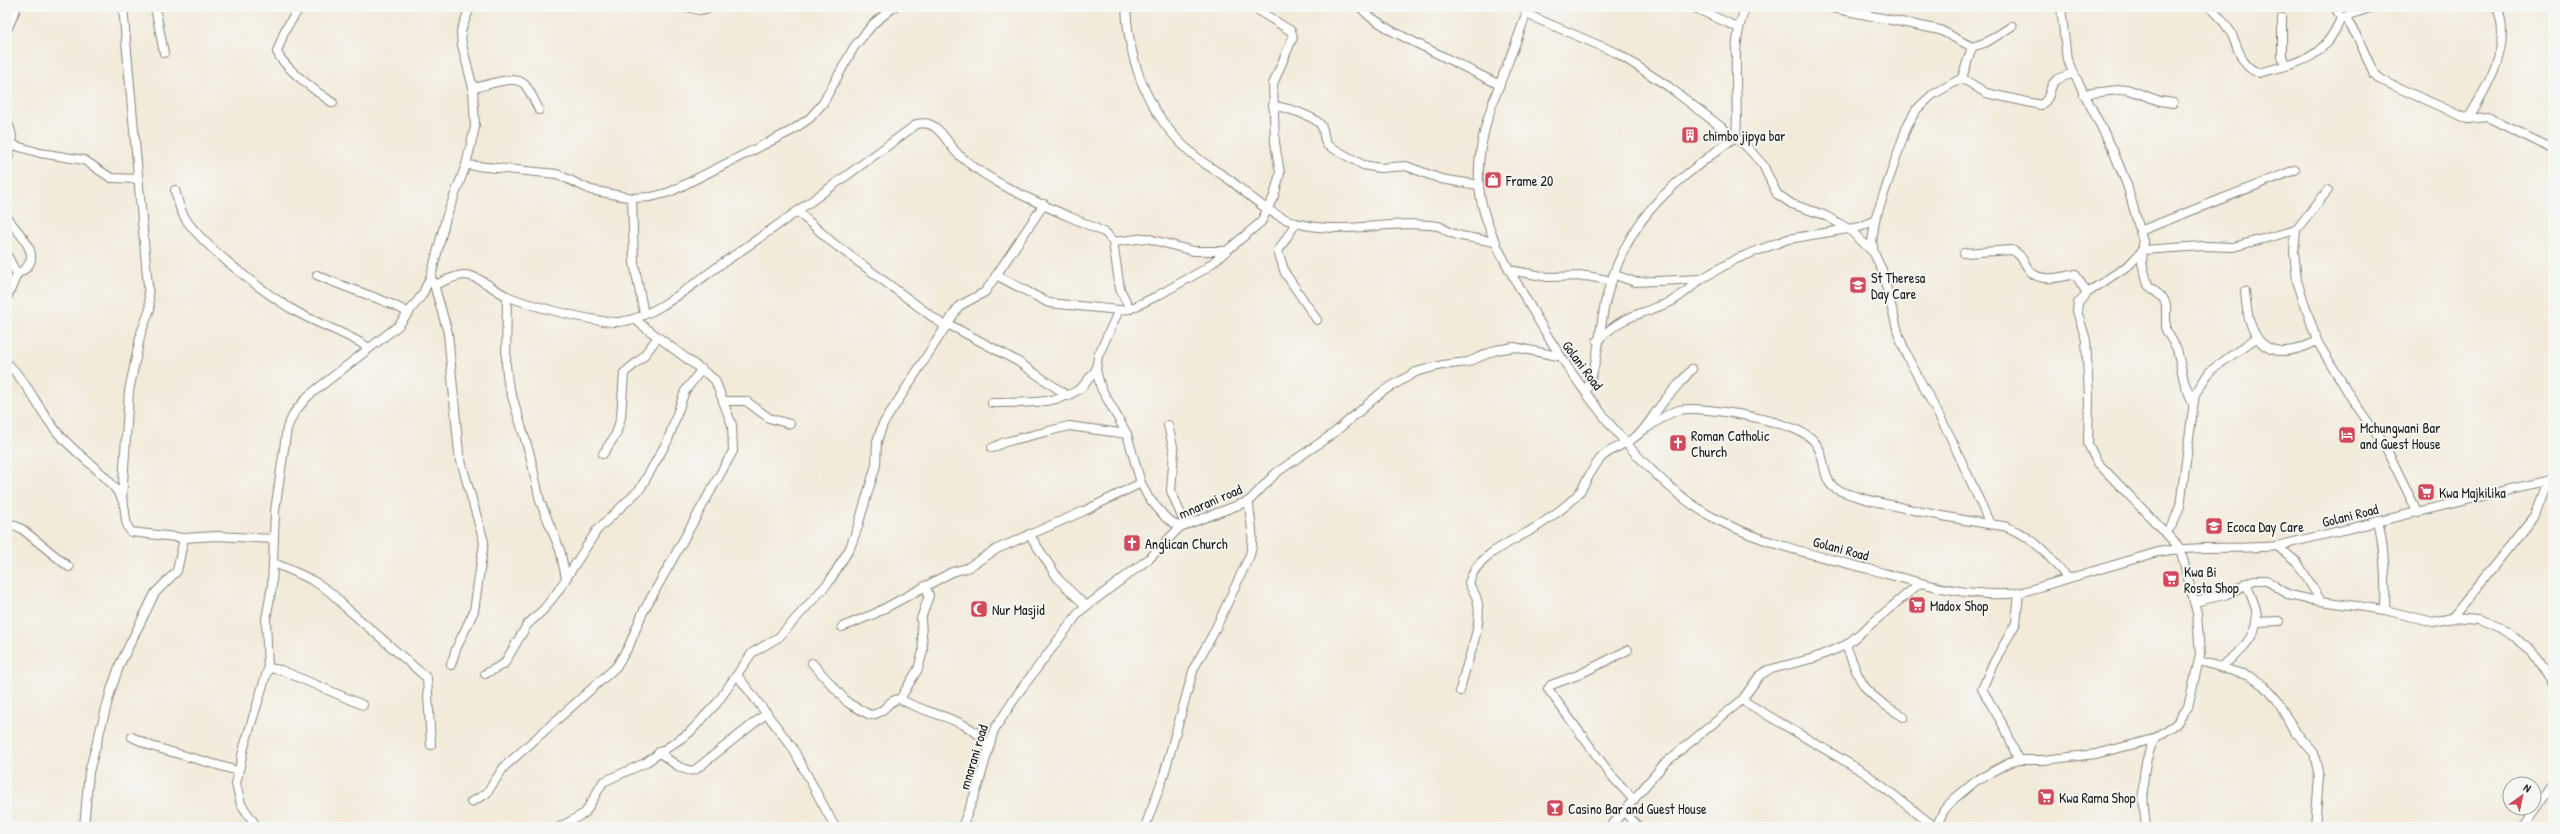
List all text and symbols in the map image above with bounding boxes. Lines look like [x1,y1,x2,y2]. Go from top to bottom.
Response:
building icon: chimbo jipya bar [1680,125,1700,145]
place label: chimbo jipya bar [1703,126,1786,146]
shop icon: Frame 20 [1483,170,1503,190]
place label: Frame 20 [1505,171,1553,190]
place label: St Theresa Day Care [1871,268,1926,304]
school or university icon: St Theresa Day Care [1848,275,1868,295]
street label: Golani Road [1558,336,1608,394]
place label: Mchungwani Bar and Guest House [2360,418,2441,453]
hotel icon: Mchungwani Bar and Guest House [2337,425,2357,445]
place label: Roman Catholic Church [1691,426,1770,461]
church icon: Roman Catholic Church [1668,433,1688,453]
street label: mnarani road [1176,479,1245,523]
supermarket icon: Kwa Majkilika [2416,482,2436,502]
place label: Kwa Majkilika [2439,483,2506,503]
street label: Golani Road [2320,499,2381,531]
school or university icon: Ecoca Day Care [2204,516,2224,536]
place label: Ecoca Day Care [2227,517,2304,537]
street label: Golani Road [1811,531,1872,565]
church icon: Anglican Church [1122,533,1142,553]
place label: Anglican Church [1145,534,1228,554]
place label: Kwa Bi Rosta Shop [2184,562,2239,598]
supermarket icon: Kwa Bi Rosta Shop [2161,569,2181,589]
supermarket icon: Madox Shop [1907,595,1927,615]
place label: Madox Shop [1930,596,1988,616]
mosque icon: Nur Masjid [969,599,989,619]
place label: Nur Masjid [992,600,1045,620]
street label: mnarani road [954,722,992,792]
north arrow [2502,776,2542,816]
text: N [2521,780,2534,795]
supermarket icon: Kwa Rama Shop [2036,787,2056,807]
place label: Kwa Rama Shop [2059,788,2136,808]
bar icon: Casino Bar and Guest House [1545,798,1565,818]
place label: Casino Bar and Guest House [1568,799,1707,818]

